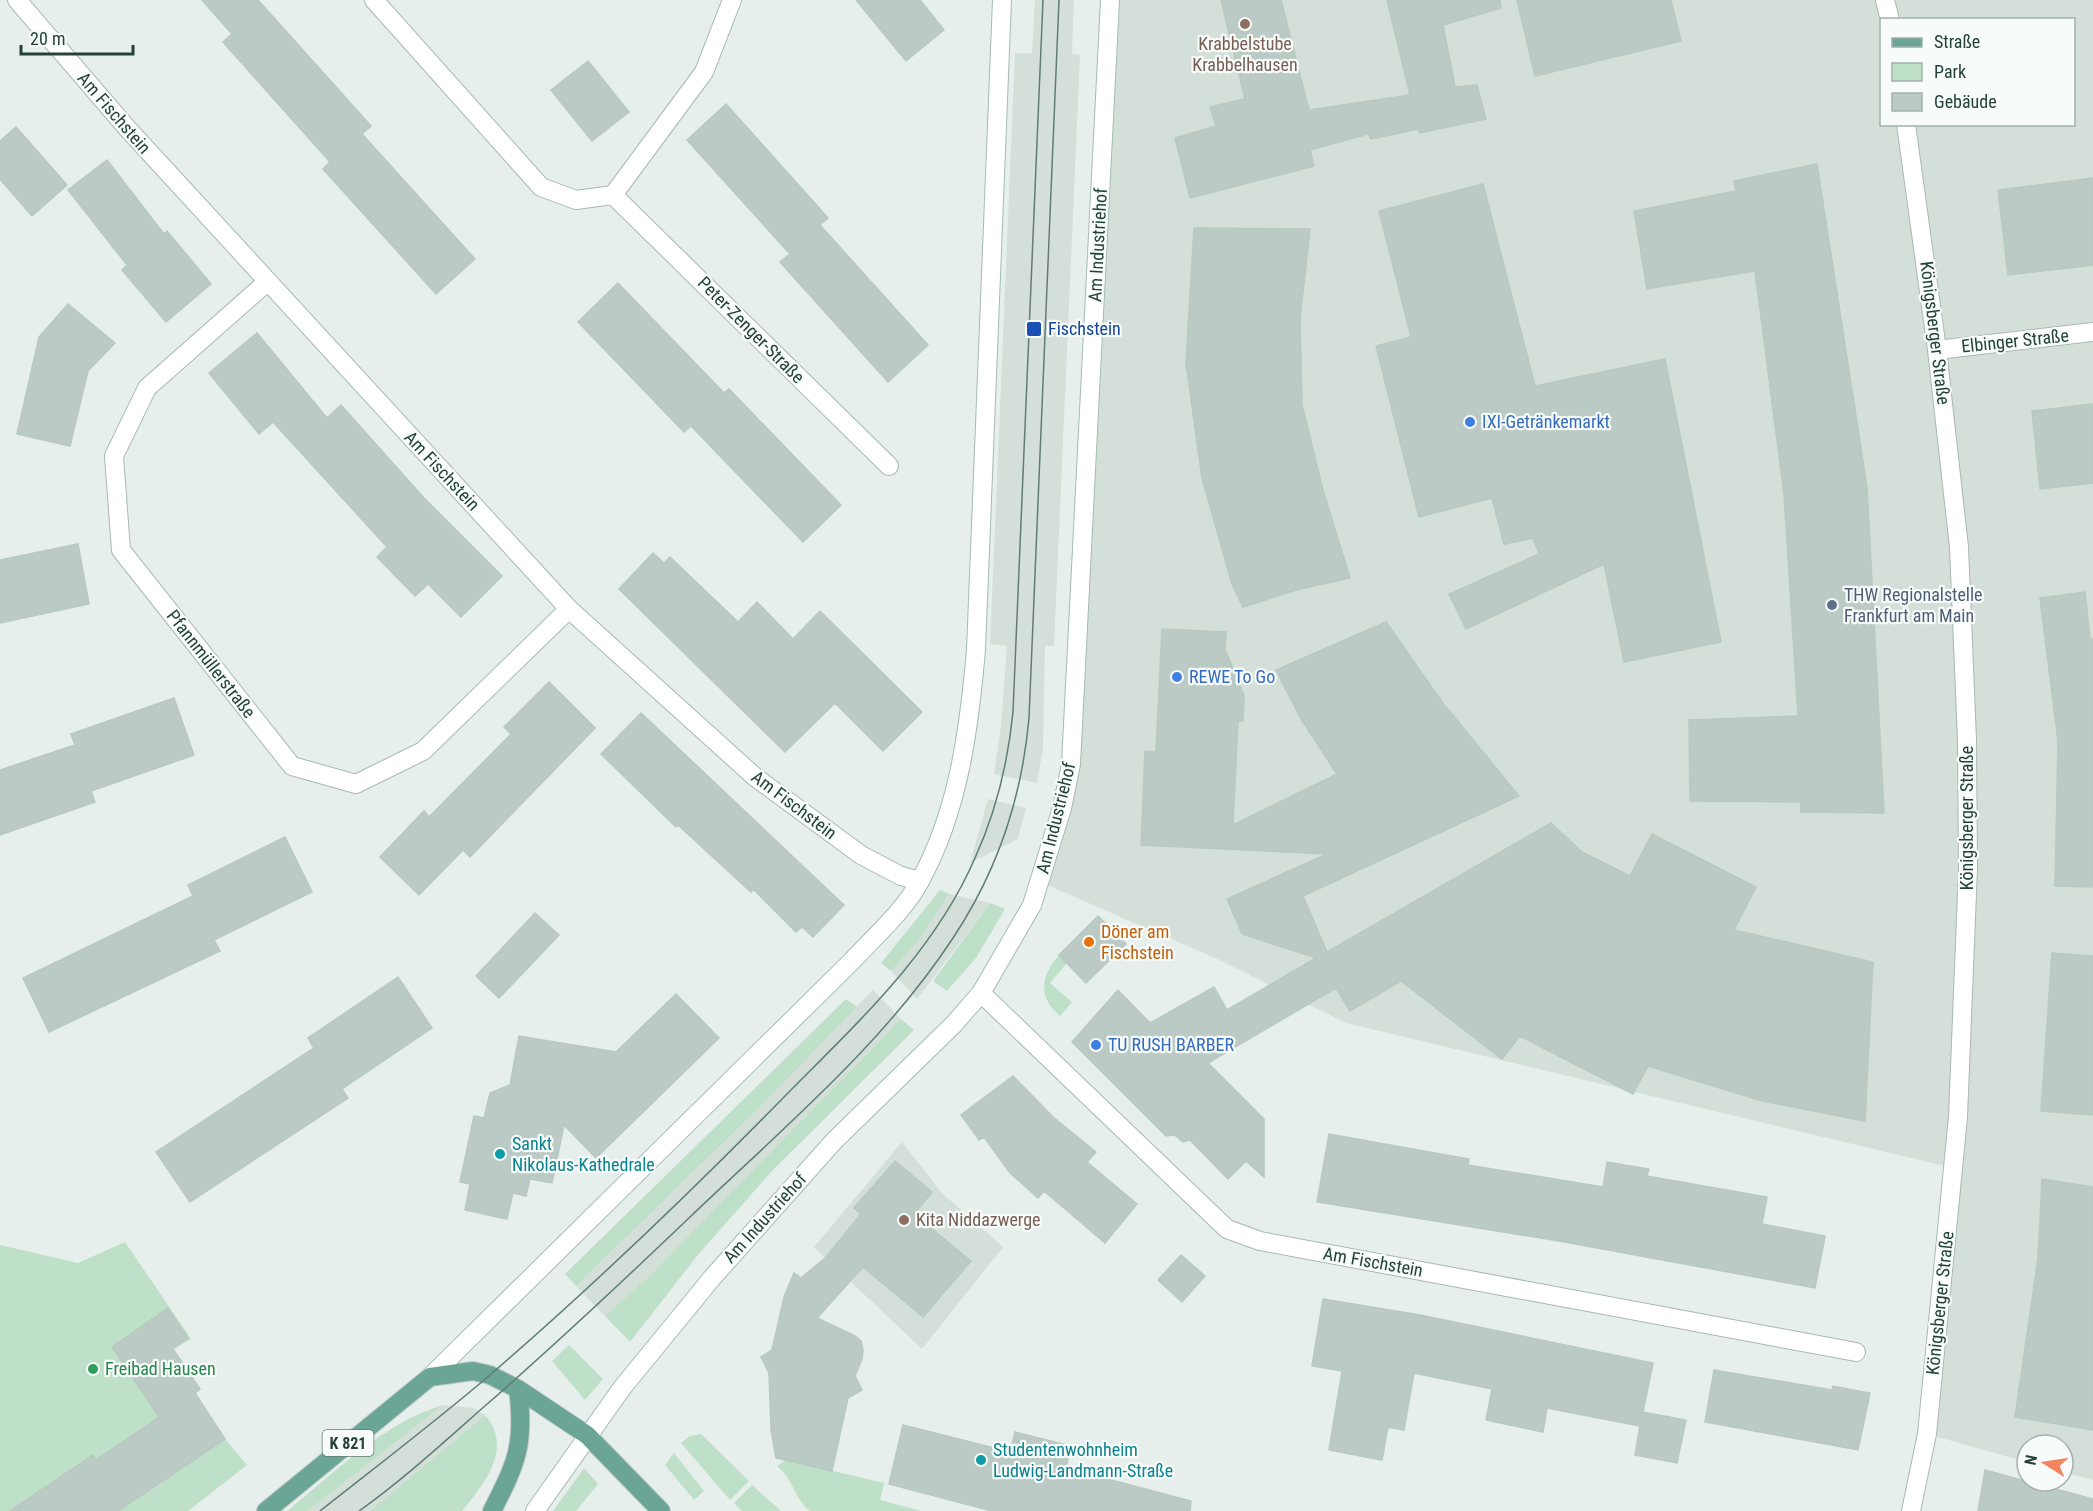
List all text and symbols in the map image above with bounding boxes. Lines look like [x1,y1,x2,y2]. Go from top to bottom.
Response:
marker: Krabbelstube Krabbelhausen [1238,17,1252,31]
scale bar [21,18,134,56]
legend [1880,18,2075,126]
text: 20 m [30,28,65,49]
text: Straße [1934,31,1980,52]
place label: Krabbelstube Krabbelhausen [1192,33,1298,75]
text: Park [1934,61,1966,82]
street label: Am Fischstein [73,68,155,158]
text: Gebäude [1934,91,1997,112]
street label: Am Industriehof [1084,187,1111,302]
street label: Königsberger Straße [1916,260,1955,406]
street label: Peter-Zenger-Straße [694,272,809,387]
place label: Fischstein [1048,318,1121,339]
marker: Fischstein [1025,320,1043,338]
street label: Elbinger Straße [1960,324,2070,357]
place label: IXI-Getränkemarkt [1482,411,1610,432]
marker: IXI-Getränkemarkt [1463,415,1477,429]
street label: Am Fischstein [400,427,484,515]
place label: THW Regionalstelle Frankfurt am Main [1844,584,1983,626]
marker: THW Regionalstelle Frankfurt am Main [1825,598,1839,612]
street label: Pfannmüllerstraße [163,605,260,722]
place label: REWE To Go [1189,666,1275,687]
marker: REWE To Go [1170,670,1184,684]
street label: Königsberger Straße [1956,746,1977,890]
street label: Am Industriehof [1032,760,1080,876]
street label: Am Fischstein [748,766,841,843]
place label: Döner am Fischstein [1101,921,1174,963]
marker: Döner am Fischstein [1082,935,1096,949]
place label: TU RUSH BARBER [1108,1034,1234,1055]
marker: TU RUSH BARBER [1089,1038,1103,1052]
place label: Sankt Nikolaus-Kathedrale [512,1133,655,1175]
marker: Sankt Nikolaus-Kathedrale [493,1147,507,1161]
street label: Am Industriehof [719,1168,811,1267]
place label: Kita Niddazwerge [916,1209,1040,1230]
marker: Kita Niddazwerge [897,1213,911,1227]
street label: Königsberger Straße [1922,1230,1957,1376]
street label: Am Fischstein [1322,1242,1425,1281]
place label: Freibad Hausen [105,1358,216,1379]
marker: Freibad Hausen [86,1362,100,1376]
road number: K 821 [322,1430,374,1456]
north arrow [2015,1433,2075,1493]
place label: Studentenwohnheim Ludwig-Landmann-Straße [993,1439,1173,1481]
marker: Studentenwohnheim Ludwig-Landmann-Straße [974,1453,988,1467]
text: N [2021,1453,2041,1467]

